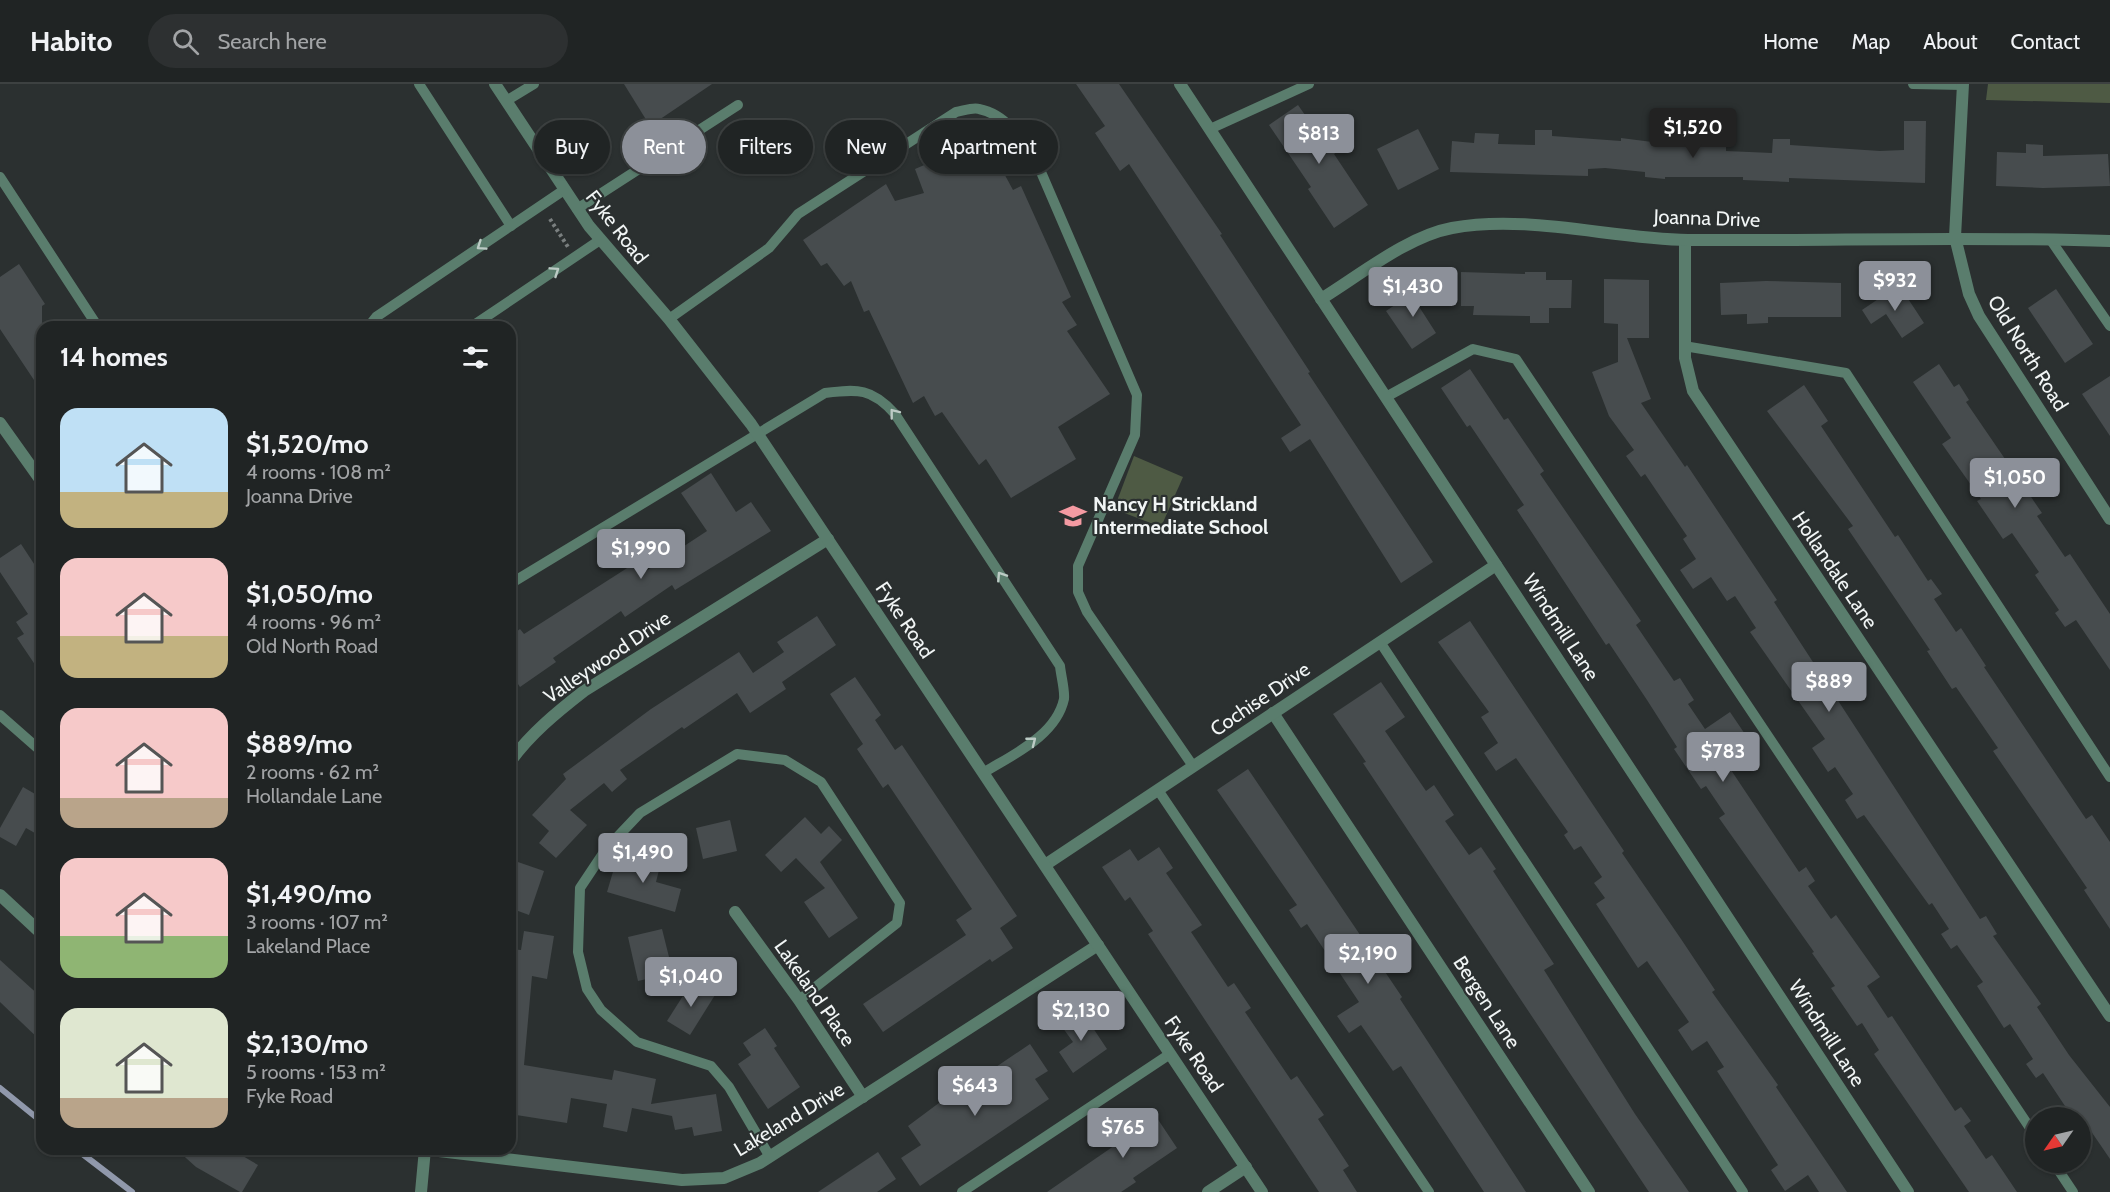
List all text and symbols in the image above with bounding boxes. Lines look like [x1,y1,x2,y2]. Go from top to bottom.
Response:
search box [148,14,568,68]
text: Habito [30,24,112,58]
icon: search [169,25,202,58]
text: Search here [217,28,327,55]
text: Home [1763,29,1819,54]
text: Map [1852,29,1890,54]
text: About [1923,29,1977,54]
text: Contact [2010,29,2080,54]
pin: $1,520 [1644,108,1742,159]
pin: $813 [1283,114,1355,165]
text: $1,520 [1663,115,1723,139]
chip: Buy [534,120,610,174]
chip: Rent [622,120,706,174]
chip: Filters [718,120,813,174]
chip: New [825,120,907,174]
chip: Apartment [919,120,1058,174]
text: $813 [1298,121,1340,145]
street label: Fyke Road [581,185,653,269]
street label: Joanna Drive [1652,204,1761,232]
one-way arrow [477,239,488,250]
pin: $932 [1859,261,1931,312]
one-way arrow [548,267,559,278]
pin: $1,430 [1364,267,1462,318]
text: $932 [1873,268,1917,292]
text: $1,430 [1383,274,1443,298]
street label: Old North Road [1983,291,2073,415]
text: 14 homes [60,341,168,373]
icon: filters [459,341,492,374]
one-way arrow [890,409,901,420]
text: $1,520/mo [246,428,369,460]
icon: home [108,432,180,504]
pin: $1,050 [1966,458,2064,509]
text: 4 rooms · 108 m² [246,460,391,484]
text: $1,050 [1984,465,2046,489]
text: Joanna Drive [246,484,353,508]
place label: Nancy H Strickland Intermediate School [1093,492,1268,539]
school or university icon: Nancy H Strickland Intermediate School [1058,501,1088,531]
street label: Hollandale Lane [1787,507,1883,633]
pin: $1,990 [592,529,690,580]
text: $1,990 [611,536,671,560]
street label: Windmill Lane [1518,569,1604,685]
one-way arrow [997,571,1008,582]
street label: Fyke Road [871,577,939,663]
text: $1,050/mo [246,578,373,610]
icon: home [108,582,180,654]
street label: Valleywood Drive [539,606,675,708]
text: 4 rooms · 96 m² [246,610,381,634]
text: Old North Road [246,634,378,658]
street label: Cochise Drive [1206,657,1314,741]
pin: $889 [1793,662,1865,713]
text: $889 [1806,669,1853,693]
text: $889/mo [246,728,352,760]
icon: home [108,732,180,804]
pin: $783 [1687,732,1759,783]
one-way arrow [1026,737,1037,748]
text: $783 [1701,739,1745,763]
text: 2 rooms · 62 m² [246,760,379,784]
text: Hollandale Lane [246,784,382,808]
pin: $1,490 [594,833,692,884]
text: $1,490 [612,840,674,864]
text: $1,490/mo [246,878,372,910]
icon: home [108,882,180,954]
text: 3 rooms · 107 m² [246,910,388,934]
text: Lakeland Place [246,934,370,958]
pin: $2,190 [1319,934,1417,985]
street label: Lakeland Place [770,935,860,1051]
text: $2,190 [1338,941,1398,965]
street label: Bergen Lane [1448,951,1526,1053]
pin: $1,040 [642,957,740,1008]
text: $1,040 [659,964,723,988]
street label: Windmill Lane [1784,975,1870,1091]
pin: $2,130 [1032,991,1130,1042]
text: $2,130 [1052,998,1110,1022]
street label: Fyke Road [1160,1011,1228,1097]
text: $2,130/mo [246,1028,368,1060]
icon: home [108,1032,180,1104]
text: 5 rooms · 153 m² [246,1060,386,1084]
pin: $643 [939,1066,1011,1117]
text: $643 [952,1073,998,1097]
street label: Lakeland Drive [730,1077,848,1161]
text: Fyke Road [246,1084,333,1108]
north arrow [2025,1107,2091,1173]
map controls [2025,1107,2091,1173]
pin: $765 [1087,1108,1159,1159]
text: $765 [1101,1115,1145,1139]

